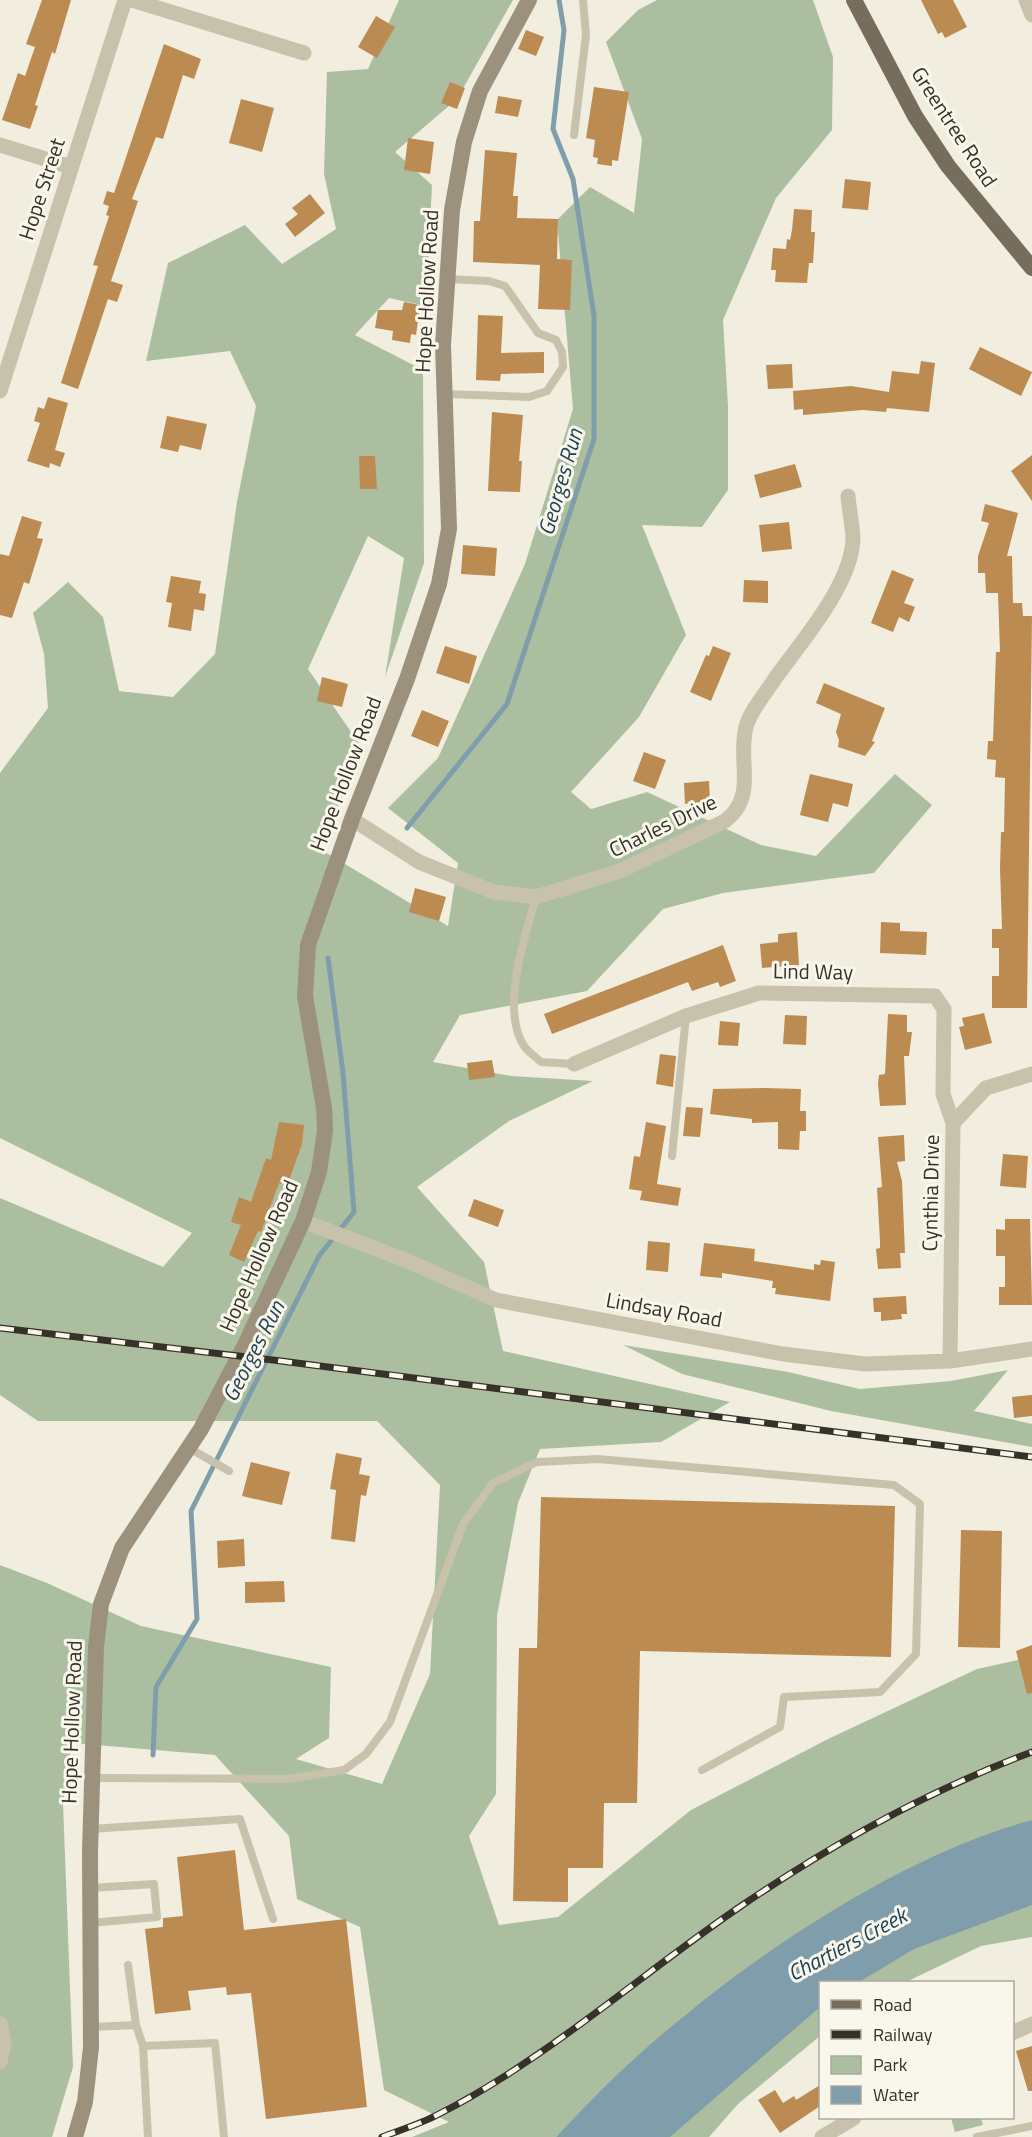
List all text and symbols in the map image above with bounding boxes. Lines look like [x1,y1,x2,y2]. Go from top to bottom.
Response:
street label: Greentree Road [904,60,1006,193]
street label: Hope Street [10,133,73,244]
street label: Hope Hollow Road [406,209,446,373]
water label: Georges Run [529,424,592,539]
street label: Hope Hollow Road [301,692,389,856]
street label: Charles Drive [603,785,722,865]
street label: Lind Way [772,954,854,988]
street label: Cynthia Drive [913,1134,947,1252]
street label: Hope Hollow Road [210,1174,306,1337]
street label: Lindsay Road [604,1283,725,1335]
water label: Georges Run [213,1294,293,1408]
street label: Hope Hollow Road [52,1640,90,1804]
water label: Chartiers Creek [781,1897,915,1990]
legend [819,1981,1014,2119]
text: Road [873,1991,912,2018]
text: Railway [873,2021,933,2048]
text: Park [873,2051,908,2078]
text: Water [873,2081,919,2108]

